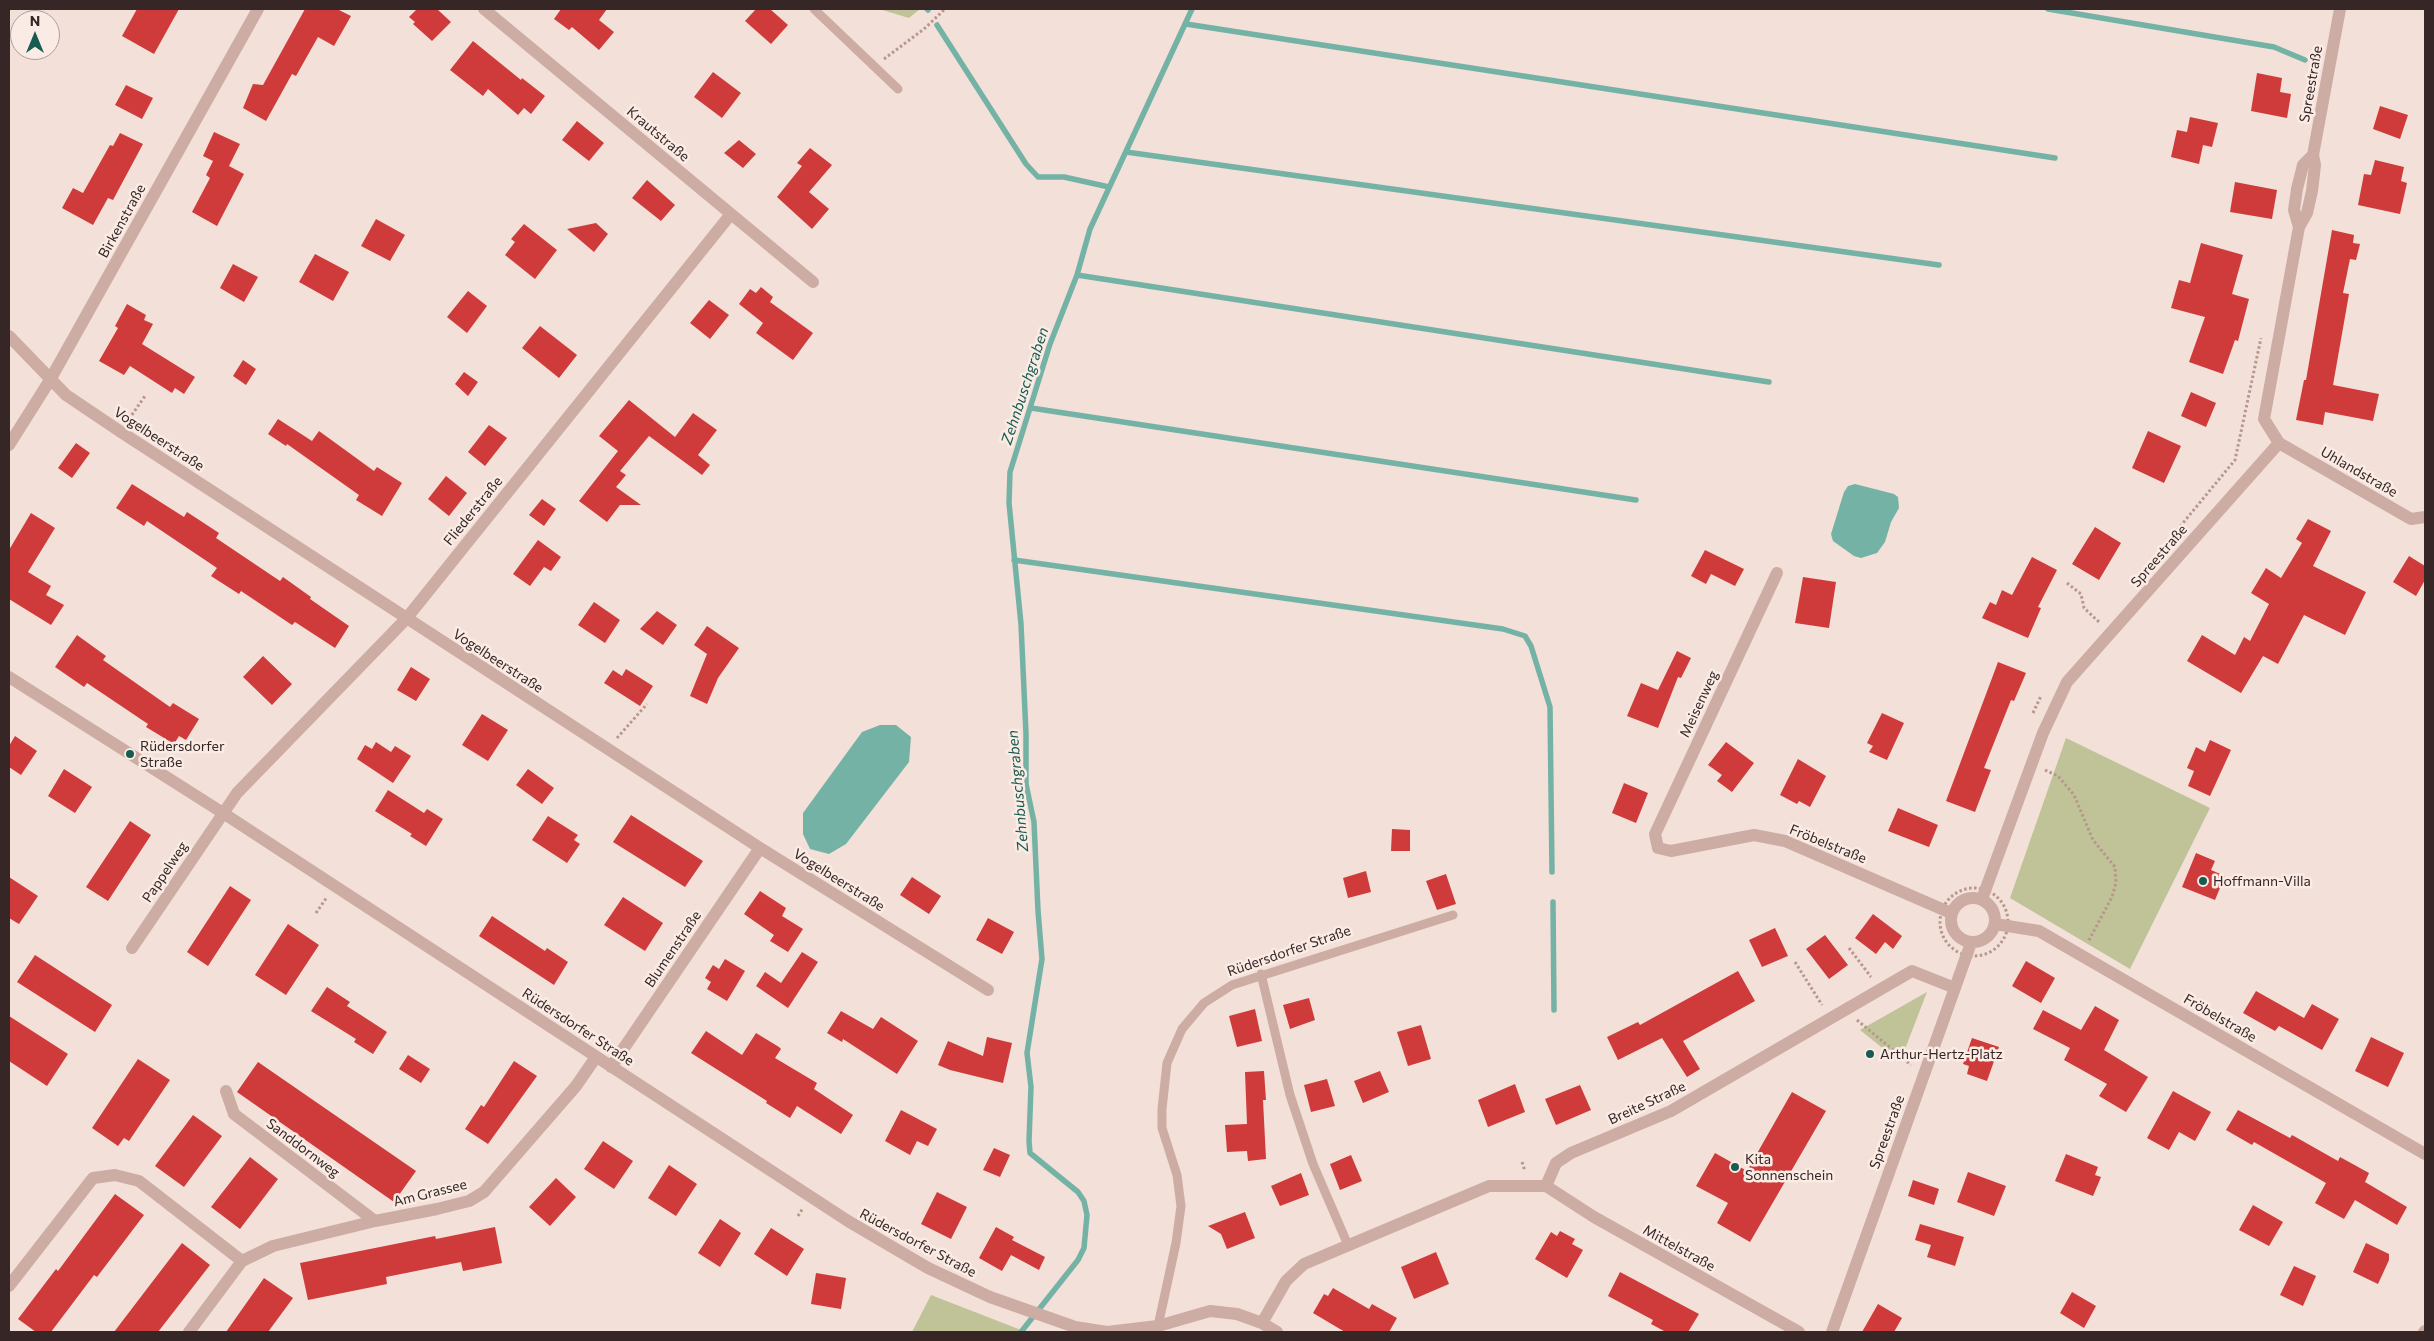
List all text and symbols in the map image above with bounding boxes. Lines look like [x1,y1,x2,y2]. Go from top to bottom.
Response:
north arrow [10,10,60,60]
text: N [30,12,40,29]
street label: Spreestraße [2296,44,2326,124]
street label: Krautstraße [623,103,693,165]
street label: Birkenstraße [95,181,149,261]
water label: Zehnbuschgraben [998,325,1052,447]
street label: Vogelbeerstraße [111,403,207,475]
street label: Uhlandstraße [2318,443,2400,501]
street label: Fliederstraße [440,473,506,549]
street label: Spreestraße [2127,521,2191,591]
street label: Vogelbeerstraße [450,625,546,697]
street label: Meisenweg [1676,668,1722,740]
water label: Zehnbuschgraben [1004,729,1032,853]
place label: Rüdersdorfer Straße [140,738,225,770]
marker: Rüdersdorfer Straße [124,748,136,760]
street label: Fröbelstraße [1787,821,1869,867]
street label: Pappelweg [139,838,191,906]
street label: Vogelbeerstraße [790,845,888,915]
place label: Hoffmann-Villa [2213,873,2311,889]
marker: Hoffmann-Villa [2197,875,2209,887]
street label: Blumenstraße [641,908,705,990]
street label: Rüdersdorfer Straße [1225,922,1353,980]
street label: Rüdersdorfer Straße [519,985,637,1069]
street label: Fröbelstraße [2181,990,2259,1046]
place label: Arthur-Hertz-Platz [1880,1046,2003,1062]
marker: Arthur-Hertz-Platz [1864,1048,1876,1060]
street label: Breite Straße [1606,1078,1688,1128]
street label: Spreestraße [1866,1093,1908,1171]
street label: Sanddornweg [263,1115,343,1181]
place label: Kita Sonnenschein [1745,1151,1833,1184]
marker: Kita Sonnenschein [1729,1161,1741,1173]
street label: Am Grassee [392,1176,468,1210]
street label: Rüdersdorfer Straße [857,1205,979,1281]
street label: Mittelstraße [1640,1221,1718,1275]

